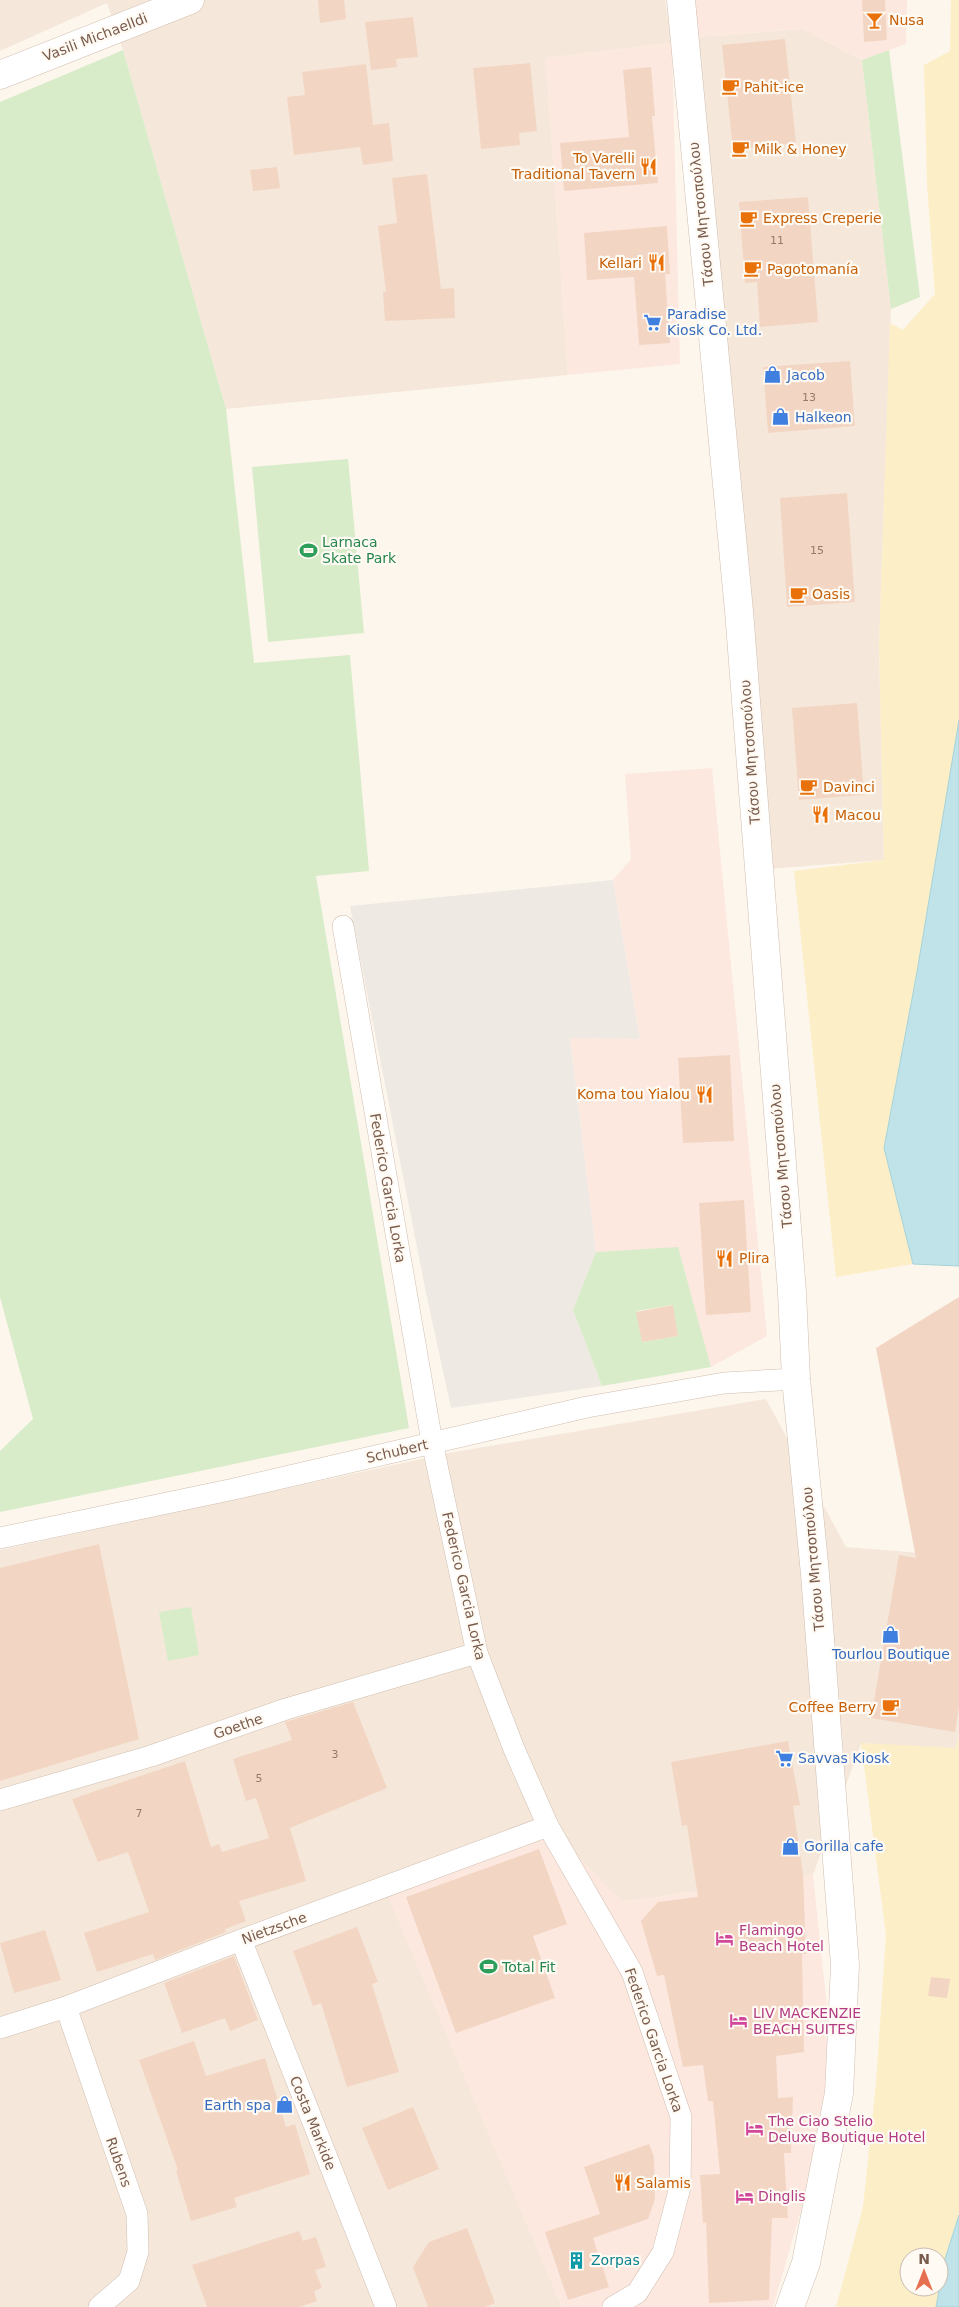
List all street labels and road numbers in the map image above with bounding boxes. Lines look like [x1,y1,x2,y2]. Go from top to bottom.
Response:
street label: Vasili MichaelIdi [40,10,150,64]
street label: Τάσου Μητσοπούλου [685,141,717,288]
street label: Τάσου Μητσοπούλου [737,679,763,826]
street label: Τάσου Μητσοπούλου [767,1083,795,1230]
street label: Federico Garcia Lorka [367,1112,409,1264]
street label: Schubert [364,1436,430,1466]
street label: Τάσου Μητσοπούλου [799,1486,827,1633]
street label: Federico Garcia Lorka [439,1510,489,1662]
street label: Goethe [211,1710,265,1742]
street label: Nietzsche [239,1909,309,1947]
street label: Federico Garcia Lorka [622,1966,686,2114]
street label: Costa Markide [287,2074,339,2172]
street label: Rubens [103,2135,135,2189]

